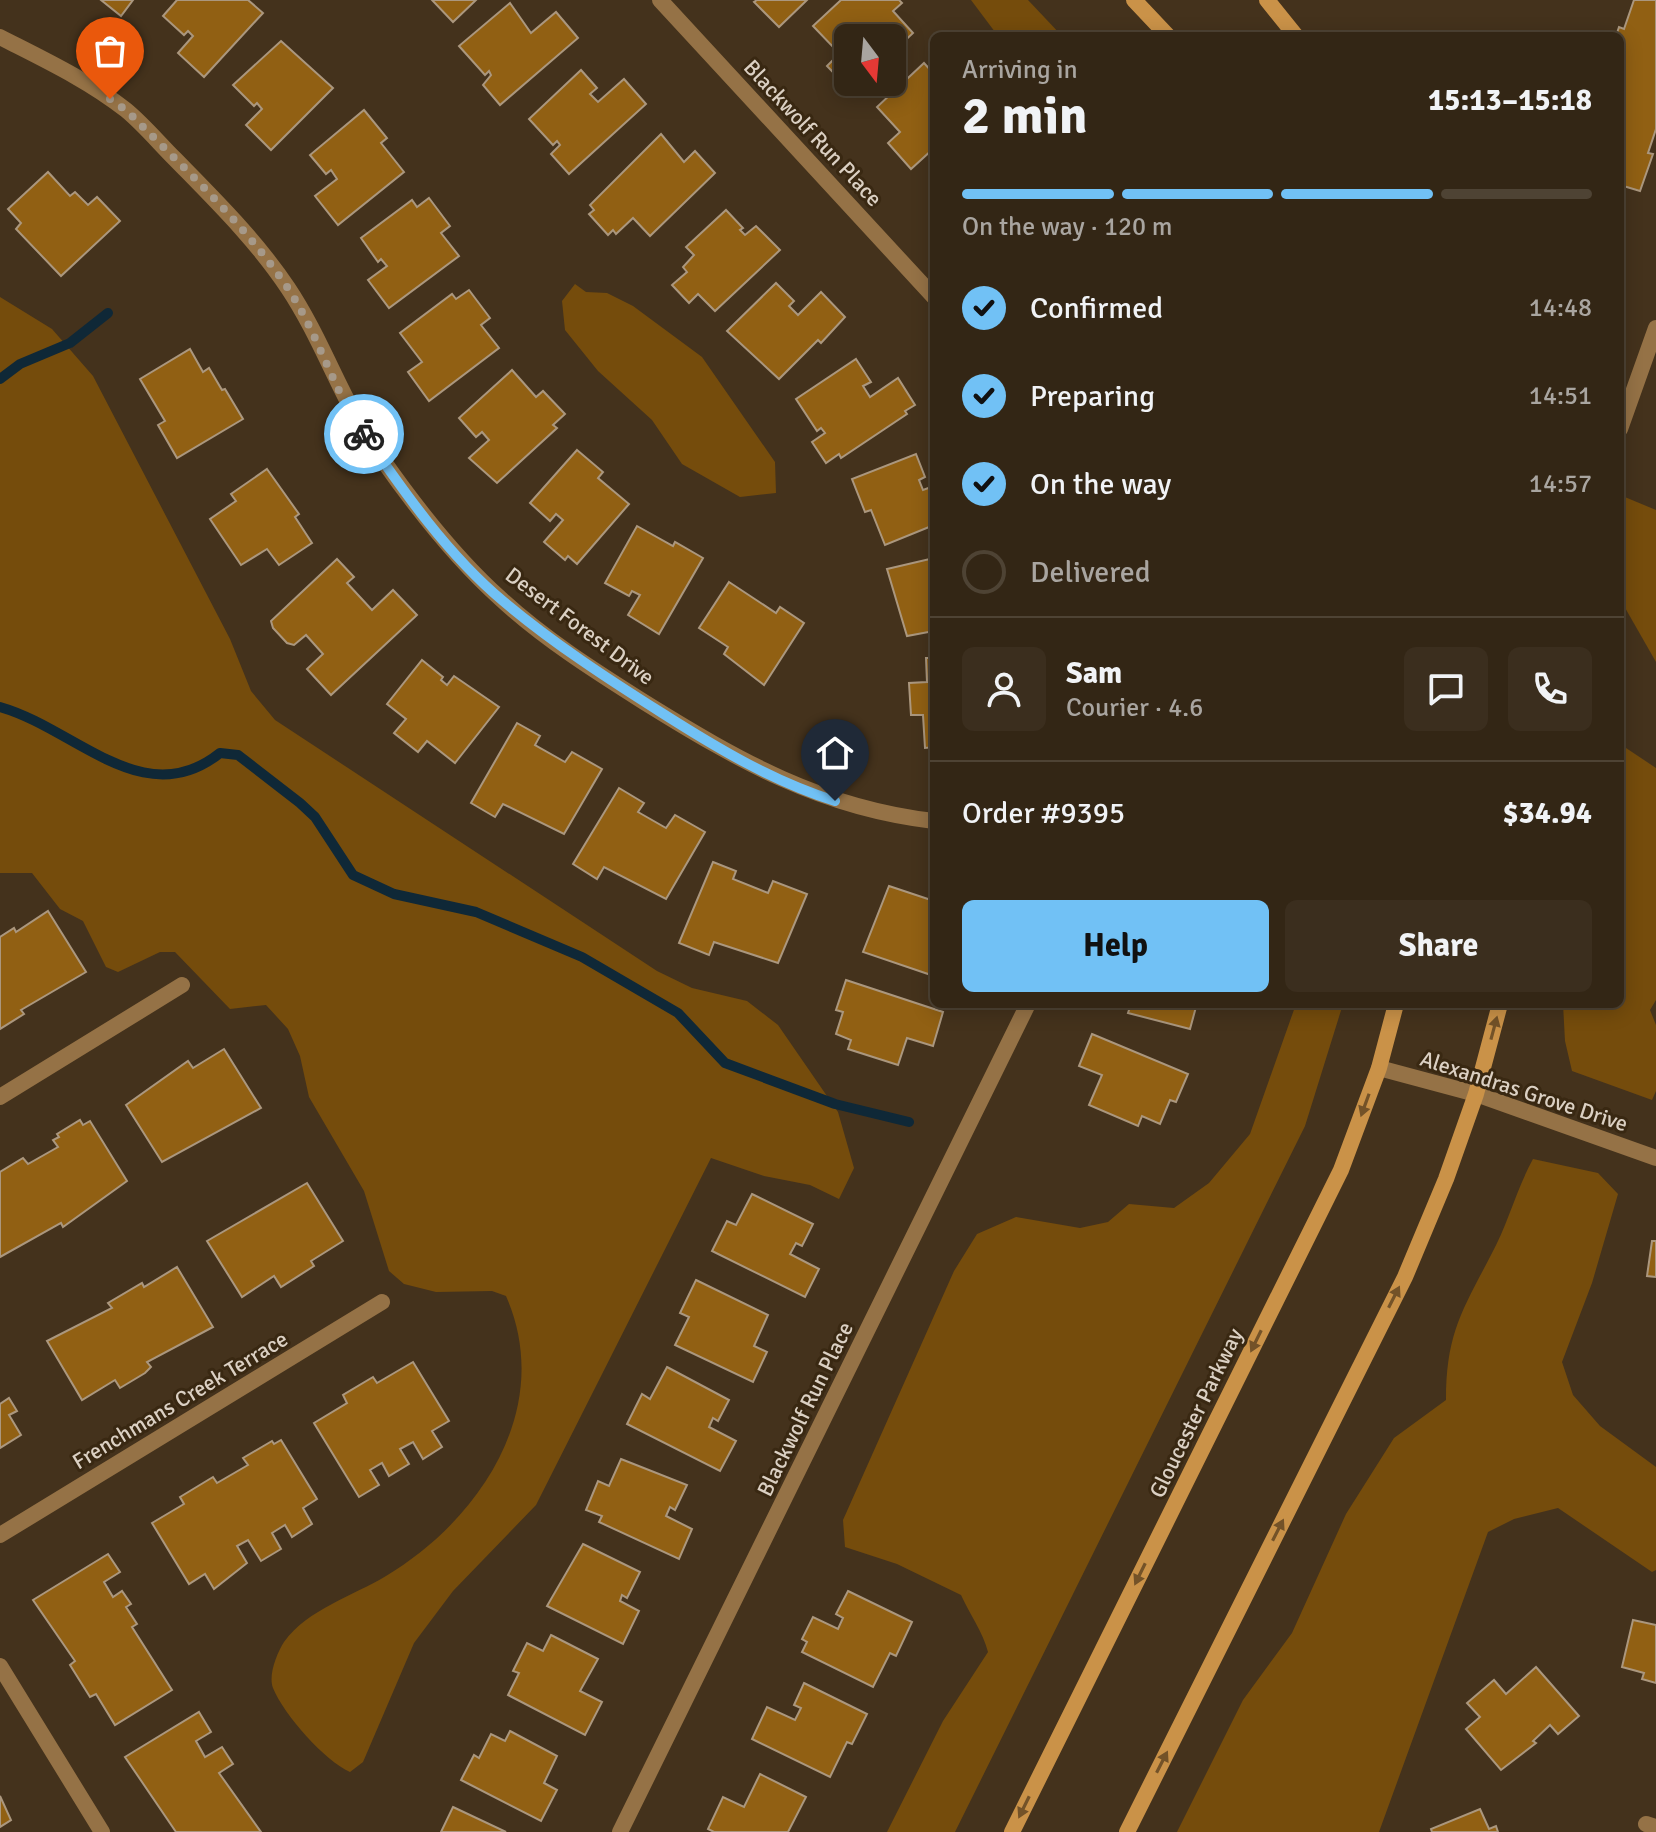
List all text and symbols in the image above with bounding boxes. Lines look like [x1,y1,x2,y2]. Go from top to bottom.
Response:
pin [76,17,144,99]
north arrow [834,24,906,96]
map controls [834,24,906,96]
icon: bag [88,29,132,73]
street label: Blackwolf Run Place [738,54,888,212]
text: Arriving in [962,54,1078,86]
text: 15:13–15:18 [1428,82,1592,119]
text: 2 min [962,84,1088,148]
text: On the way · 120 m [962,211,1172,243]
icon: check [962,286,1006,330]
text: Confirmed [1030,290,1163,327]
text: 14:48 [1529,292,1592,324]
icon: check [962,374,1006,418]
text: Preparing [1030,378,1155,415]
text: 14:51 [1529,380,1592,412]
courier [324,394,404,474]
icon: bike [342,412,386,456]
icon: check [962,462,1006,506]
text: On the way [1030,466,1171,503]
text: 14:57 [1529,468,1592,500]
text: Delivered [1030,554,1151,591]
street label: Desert Forest Drive [500,561,660,691]
button: person [962,647,1046,731]
button: chat [1404,647,1488,731]
button: phone [1508,647,1592,731]
text: Sam [1066,655,1122,692]
text: Courier · 4.6 [1066,692,1203,724]
pin [801,719,869,801]
icon: home [813,731,857,775]
text: Order #9395 [962,795,1125,832]
text: $34.94 [1502,795,1592,832]
button: Help [962,900,1269,992]
button: Share [1285,900,1592,992]
one-way arrow [1488,1015,1501,1039]
street label: Alexandras Grove Drive [1417,1045,1631,1137]
one-way arrow [1358,1093,1371,1117]
one-way arrow [1388,1286,1401,1309]
street label: Blackwolf Run Place [751,1317,859,1501]
street label: Gloucester Parkway [1143,1323,1249,1502]
street label: Frenchmans Creek Terrace [67,1325,293,1475]
one-way arrow [1249,1330,1263,1353]
one-way arrow [1271,1518,1285,1541]
one-way arrow [1134,1562,1147,1585]
one-way arrow [1155,1751,1168,1774]
one-way arrow [1018,1795,1031,1818]

